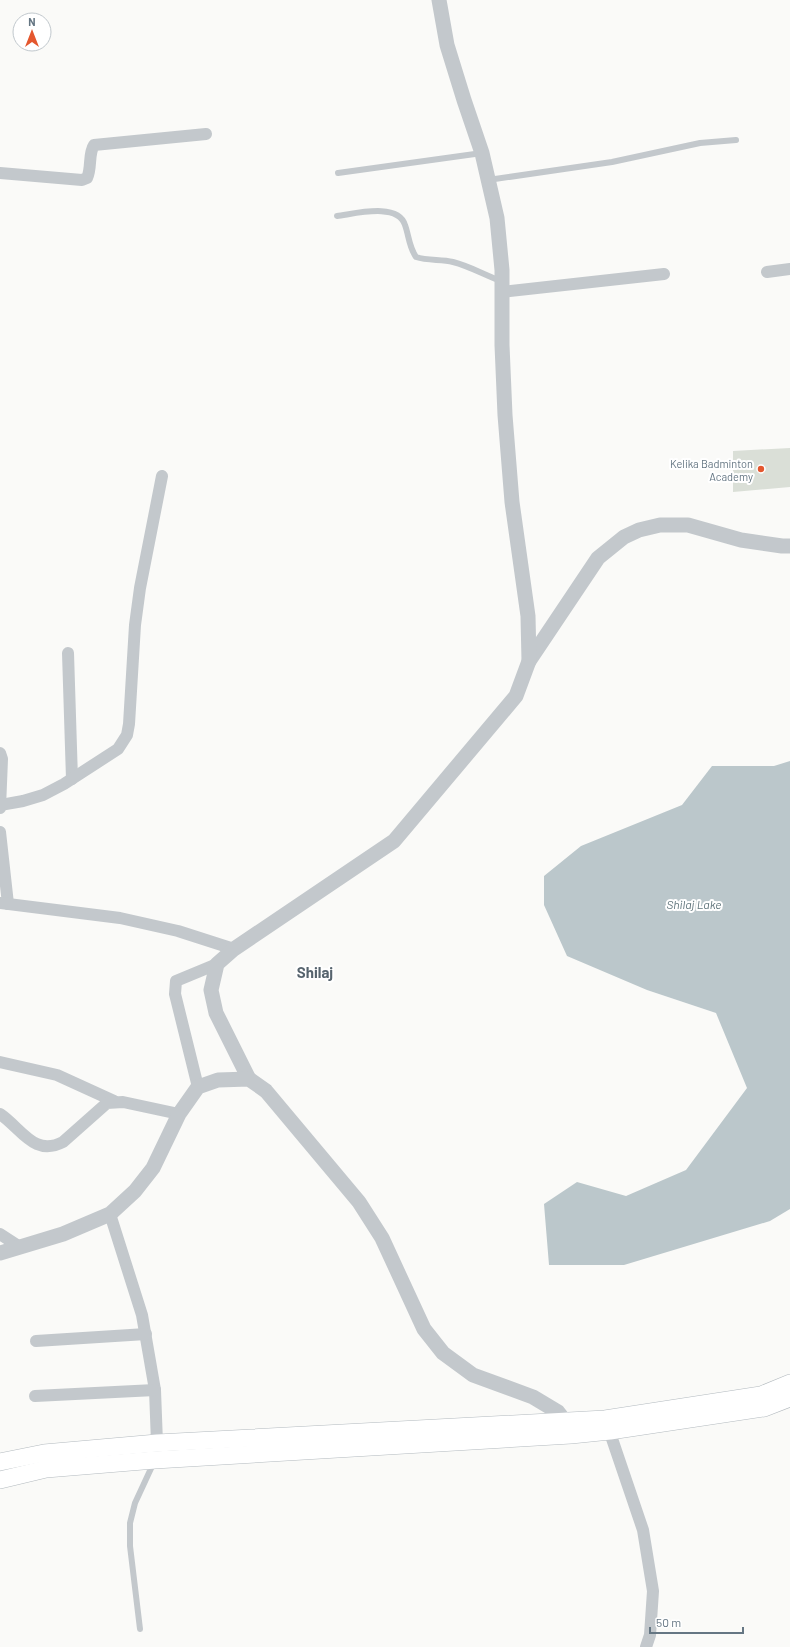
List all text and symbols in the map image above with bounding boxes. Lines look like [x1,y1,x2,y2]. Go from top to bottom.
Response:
north arrow [12,12,52,52]
text: N [28,15,36,28]
place label: Kelika Badminton Academy [670,457,753,483]
marker: Kelika Badminton Academy [756,464,766,474]
water label: Shilaj Lake [666,897,722,911]
district label: Shilaj [297,963,333,981]
scale bar [650,1609,743,1635]
text: 50 m [656,1615,681,1629]

